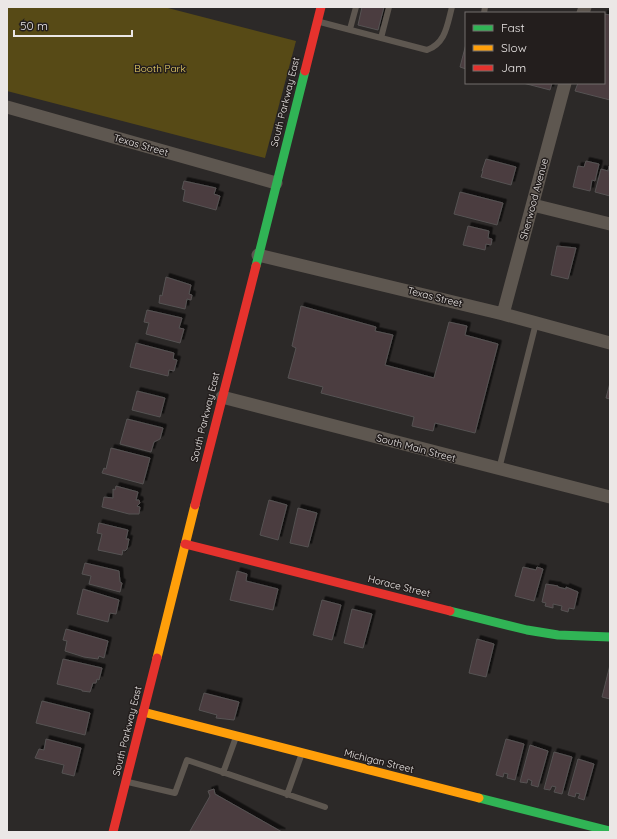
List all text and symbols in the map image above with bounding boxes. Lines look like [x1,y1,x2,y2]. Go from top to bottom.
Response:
scale bar [14,12,132,38]
legend [465,12,605,84]
text: 50 m [20,18,48,33]
text: Fast [501,20,525,35]
text: Slow [501,40,527,55]
street label: South Parkway East [268,55,303,148]
text: Jam [501,60,526,75]
park label: Booth Park [134,62,186,75]
street label: Texas Street [112,131,170,159]
street label: Sherwood Avenue [517,156,551,241]
street label: Texas Street [406,284,464,310]
street label: South Parkway East [188,370,223,463]
street label: South Main Street [375,431,458,465]
street label: Horace Street [366,572,432,600]
street label: South Parkway East [110,684,145,777]
street label: Michigan Street [343,746,416,776]

